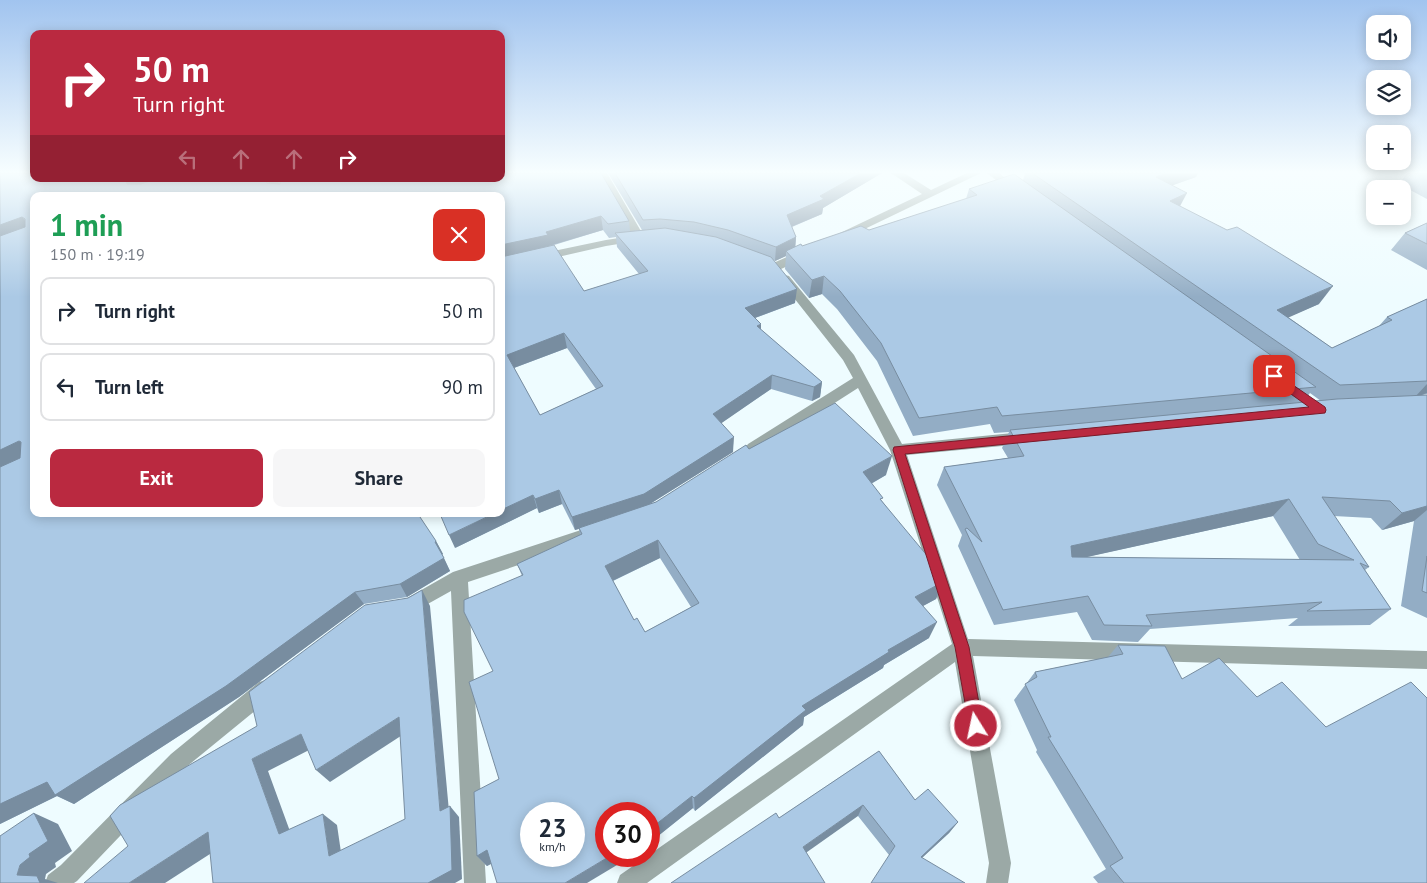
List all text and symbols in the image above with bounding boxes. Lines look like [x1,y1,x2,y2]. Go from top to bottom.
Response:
map controls [1366,15,1411,225]
button: sound [1366,15,1411,60]
text: 50 m [133,46,210,92]
icon: right [50,50,115,115]
button: layers [1366,70,1411,115]
text: Turn right [133,90,225,118]
button: + [1366,125,1411,170]
icon: left [174,145,202,173]
icon: ahead [227,145,255,173]
icon: ahead [280,145,308,173]
icon: right [333,145,361,173]
button: − [1366,180,1411,225]
text: 1 min [50,205,123,244]
button: close [433,209,485,261]
text: 150 m · 19:19 [50,244,145,264]
icon: right [52,297,80,325]
text: Turn right [95,299,175,323]
text: 50 m [442,299,483,323]
pin [1253,355,1295,397]
icon: arrive [1260,362,1288,390]
icon: left [52,373,80,401]
text: Turn left [95,375,164,399]
text: 90 m [442,375,483,399]
button: Exit [50,449,263,507]
button: Share [273,449,485,507]
position arrow [949,699,1001,751]
speed limit sign: 30 [595,802,660,867]
text: 23 [538,812,567,844]
text: km/h [539,839,566,854]

